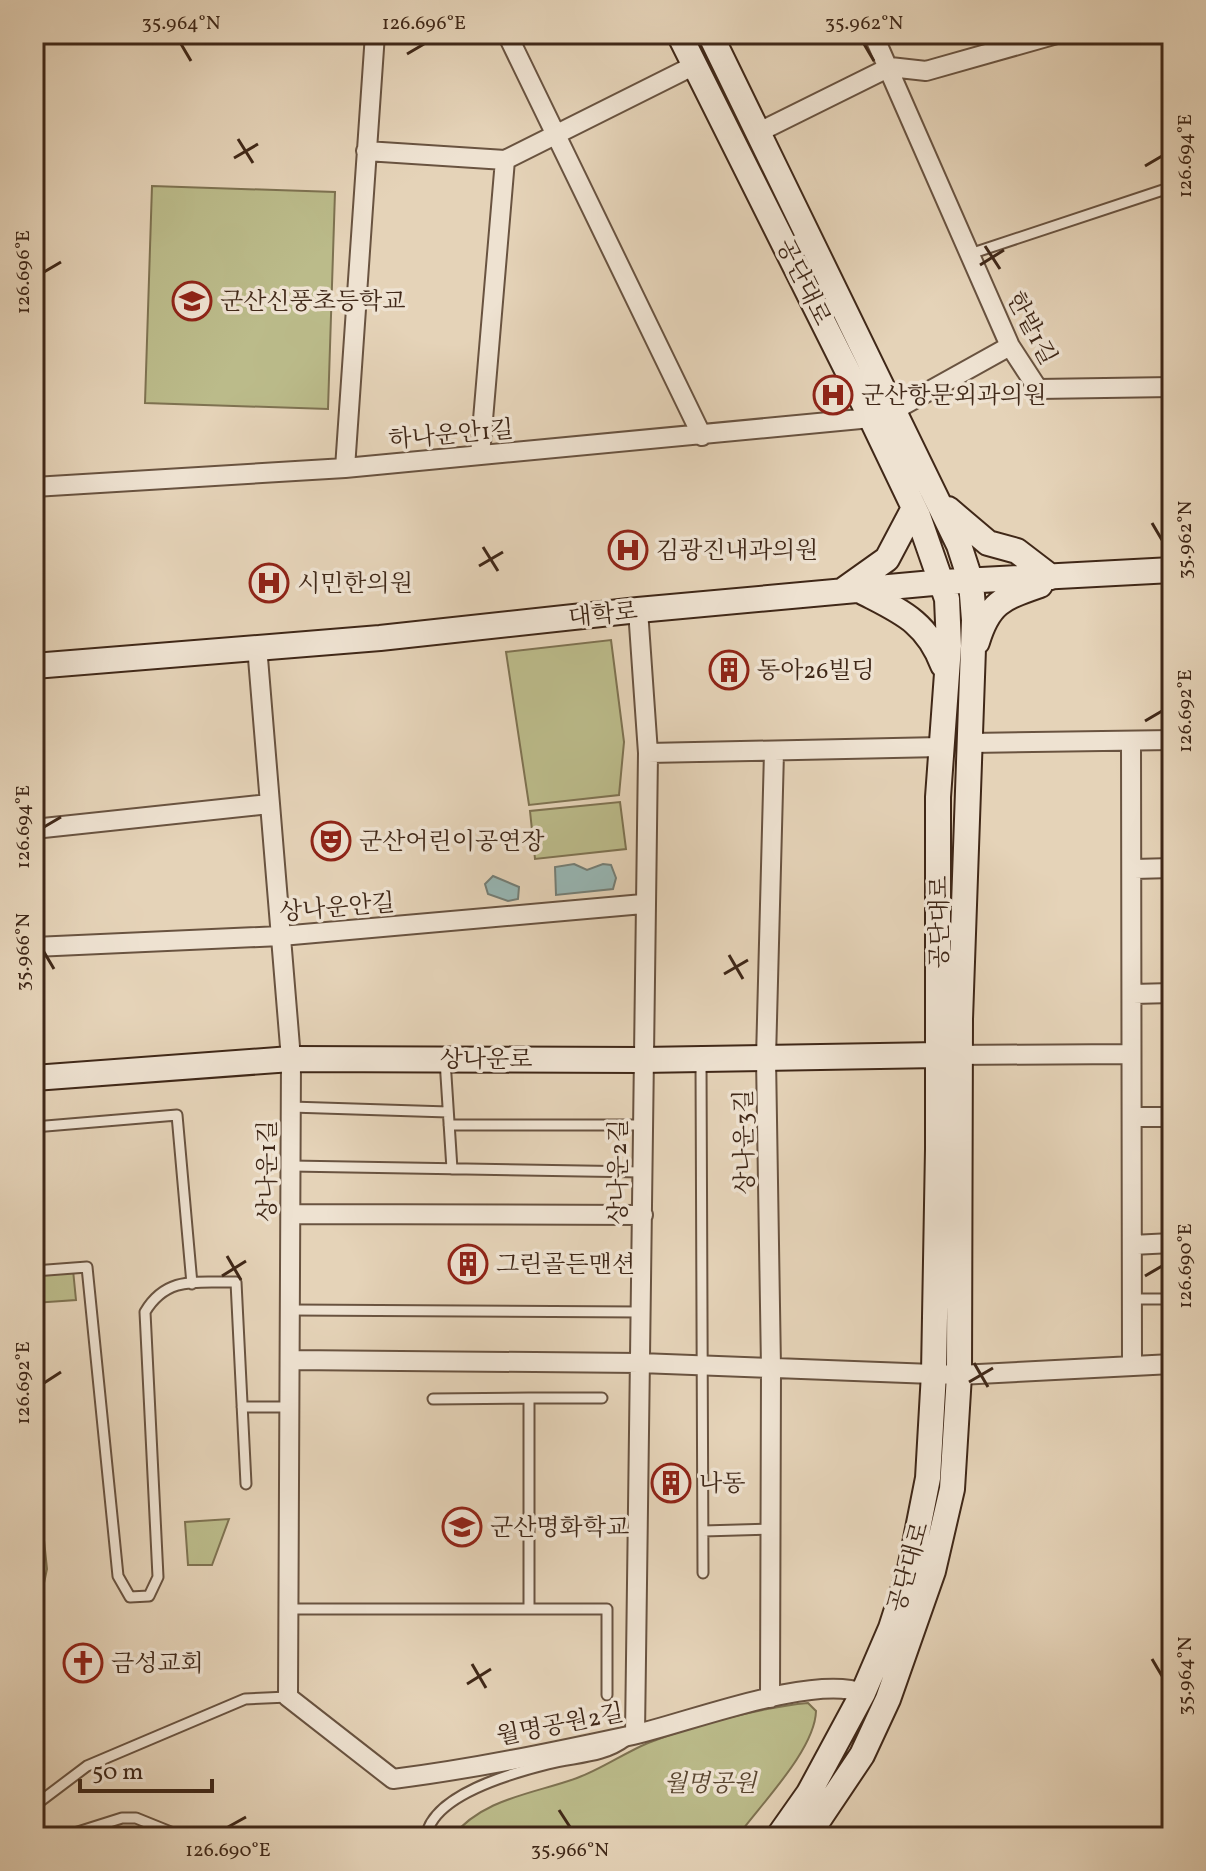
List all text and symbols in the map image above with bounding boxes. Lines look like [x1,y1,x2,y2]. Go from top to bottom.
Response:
text: 35.964°N [142,10,221,38]
text: 126.696°E [382,10,466,38]
text: 35.962°N [825,10,903,38]
text: 126.694°E [1172,114,1200,198]
text: 126.696°E [10,230,38,314]
street label: 공단대로 [767,234,838,332]
school or university icon: 군산신풍초등학교 [171,280,213,322]
place label: 군산신풍초등학교 [220,286,405,320]
street label: 한밭1길 [997,286,1064,372]
hospital icon: 군산항문외과의원 [812,374,854,416]
place label: 군산항문외과의원 [861,380,1046,414]
street label: 하나운안1길 [387,414,515,458]
text: 35.962°N [1172,501,1200,579]
hospital icon: 김광진내과의원 [607,529,649,571]
place label: 김광진내과의원 [656,535,818,569]
hospital icon: 시민한의원 [248,562,290,604]
place label: 시민한의원 [297,568,413,602]
street label: 대학로 [567,595,640,637]
building icon: 동아26빌딩 [708,649,750,691]
place label: 동아26빌딩 [757,655,875,689]
text: 126.692°E [1172,669,1200,753]
text: 126.694°E [10,785,38,869]
theatre icon: 군산어린이공연장 [310,820,352,862]
place label: 군산어린이공연장 [359,826,545,860]
street label: 공단대로 [924,876,958,968]
street label: 상나운안길 [278,887,396,931]
text: 35.966°N [10,913,38,991]
street label: 상나운로 [440,1044,532,1078]
street label: 상나운3길 [728,1089,764,1195]
street label: 상나운2길 [603,1119,637,1225]
street label: 상나운1길 [252,1120,286,1222]
text: 126.690°E [1172,1223,1200,1309]
building icon: 그린골든맨션 [447,1243,489,1285]
place label: 그린골든맨션 [496,1249,635,1283]
text: 126.692°E [10,1341,38,1425]
building icon: 나동 [650,1462,692,1504]
place label: 나동 [699,1468,745,1502]
school or university icon: 군산명화학교 [441,1506,483,1548]
place label: 군산명화학교 [490,1512,629,1546]
street label: 공단대로 [881,1518,939,1617]
text: 35.964°N [1172,1636,1200,1715]
church icon: 금성교회 [62,1642,104,1684]
place label: 금성교회 [111,1648,204,1682]
street label: 월명공원2길 [494,1697,627,1755]
scale bar [80,1743,212,1793]
text: 50 m [92,1756,144,1790]
park label: 월명공원 [664,1768,758,1802]
text: 126.690°E [185,1837,271,1865]
text: 35.966°N [531,1837,609,1865]

